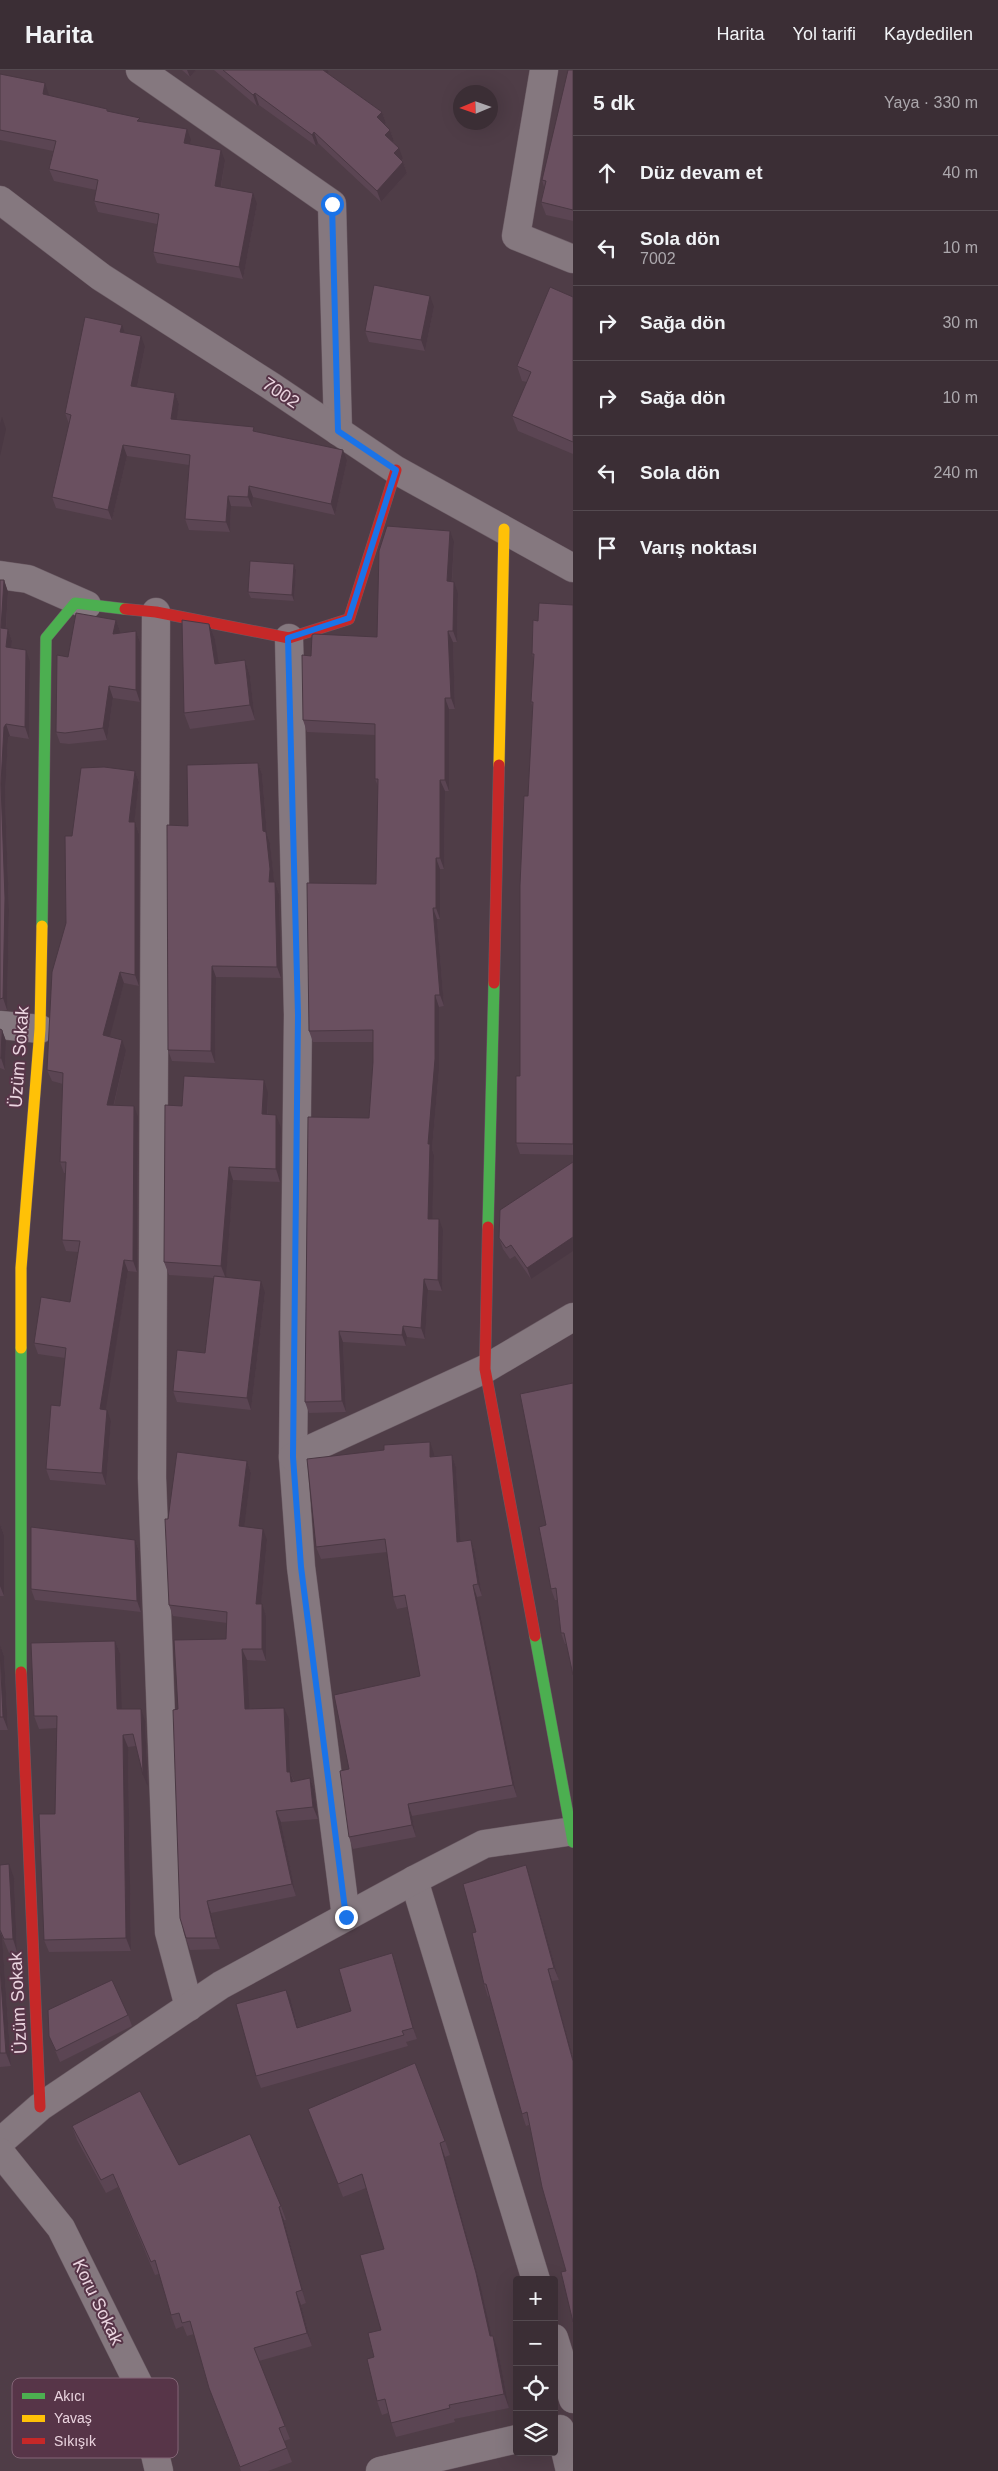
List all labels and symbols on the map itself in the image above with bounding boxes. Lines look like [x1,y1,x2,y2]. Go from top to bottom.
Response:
north arrow [453,85,498,130]
route start [321,193,344,216]
street label: 7002 [259,374,303,412]
street label: Üzüm Sokak [5,1004,33,1109]
route end [335,1906,358,1929]
street label: Üzüm Sokak [5,1951,31,2054]
street label: Koru Sokak [69,2256,128,2349]
legend [12,2378,178,2458]
text: Akıcı [54,2388,85,2404]
text: Yavaş [54,2410,92,2426]
text: Sıkışık [54,2433,97,2449]

